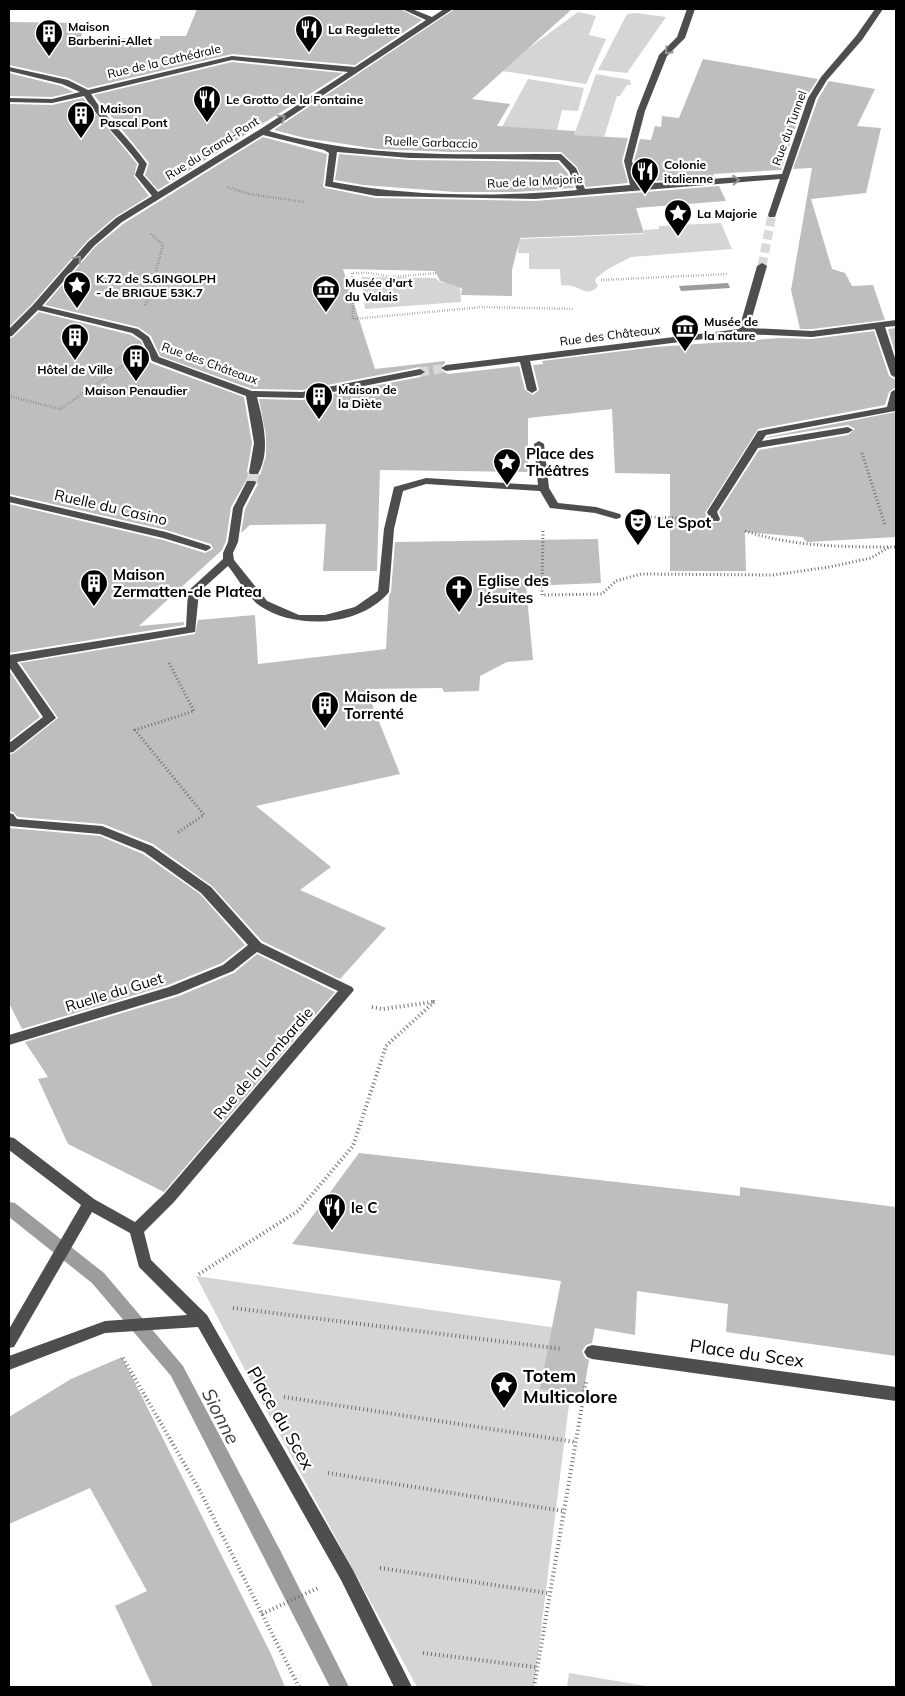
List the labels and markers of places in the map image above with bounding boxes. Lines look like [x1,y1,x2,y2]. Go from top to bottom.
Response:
restaurant icon: La Regalette [294,14,324,53]
building icon: Maison Barberini-Allet [34,18,64,57]
place label: Maison Barberini-Allet [68,19,153,48]
place label: La Regalette [328,22,401,37]
restaurant icon: Le Grotto de la Fontaine [192,84,222,123]
place label: Le Grotto de la Fontaine [226,92,364,107]
building icon: Maison Pascal Pont [66,100,96,139]
place label: Maison Pascal Pont [100,101,168,130]
restaurant icon: Colonie italienne [630,156,660,195]
place label: Colonie italienne [664,157,713,186]
place icon: La Majorie [663,198,693,237]
place label: La Majorie [697,206,757,221]
place icon: K.72 de S.GINGOLPH - de BRIGUE 53K.7 [62,270,92,309]
place label: K.72 de S.GINGOLPH - de BRIGUE 53K.7 [96,271,216,300]
museum icon: Musée d'art du Valais [311,274,341,313]
place label: Musée d'art du Valais [345,275,413,304]
museum icon: Musée de la nature [670,313,700,352]
place label: Musée de la nature [704,314,758,343]
building icon: Hôtel de Ville [60,322,90,361]
building icon: Maison Penaudier [121,343,151,382]
place label: Hôtel de Ville [37,362,113,377]
building icon: Maison de la Diète [304,381,334,420]
place label: Maison de la Diète [338,382,397,411]
place label: Maison Penaudier [85,383,188,398]
place label: Place des Théâtres [526,444,594,480]
place icon: Place des Théâtres [492,447,522,486]
theatre icon: Le Spot [623,507,653,546]
place label: Le Spot [657,513,711,532]
place label: Maison Zermatten-de Platea [113,565,262,601]
building icon: Maison Zermatten-de Platea [79,568,109,607]
place label: Eglise des Jésuites [478,571,549,607]
church icon: Eglise des Jésuites [444,574,474,613]
place label: Maison de Torrenté [344,687,417,723]
building icon: Maison de Torrenté [310,690,340,729]
restaurant icon: le C [317,1192,347,1231]
place label: le C [351,1198,378,1217]
place label: Totem Multicolore [523,1364,617,1408]
place icon: Totem Multicolore [489,1370,519,1409]

